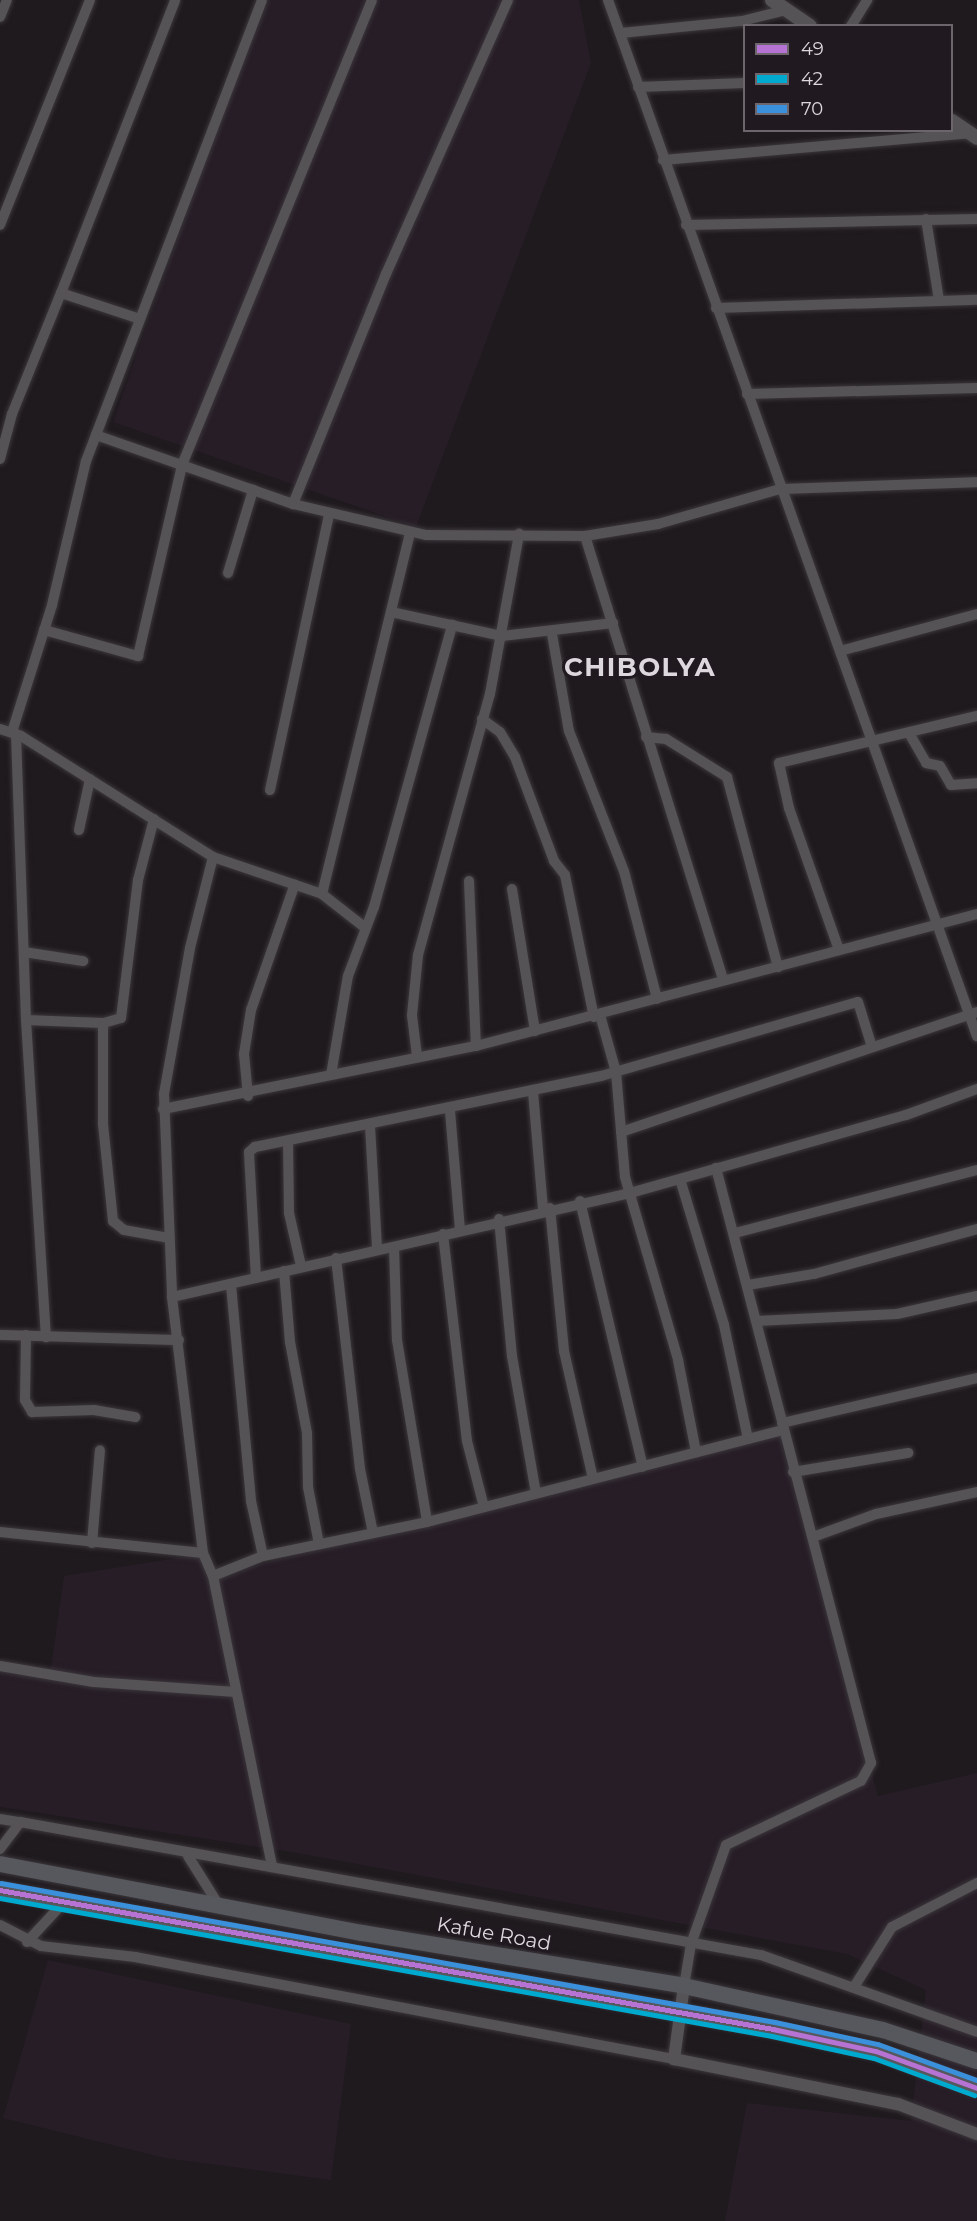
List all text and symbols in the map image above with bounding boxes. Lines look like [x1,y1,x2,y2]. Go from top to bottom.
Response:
legend [743,24,953,132]
text: 49 [801,38,824,60]
text: 42 [801,68,823,90]
text: 70 [801,98,823,120]
district label: CHIBOLYA [564,652,716,684]
street label: Kafue Road [435,1912,553,1956]

